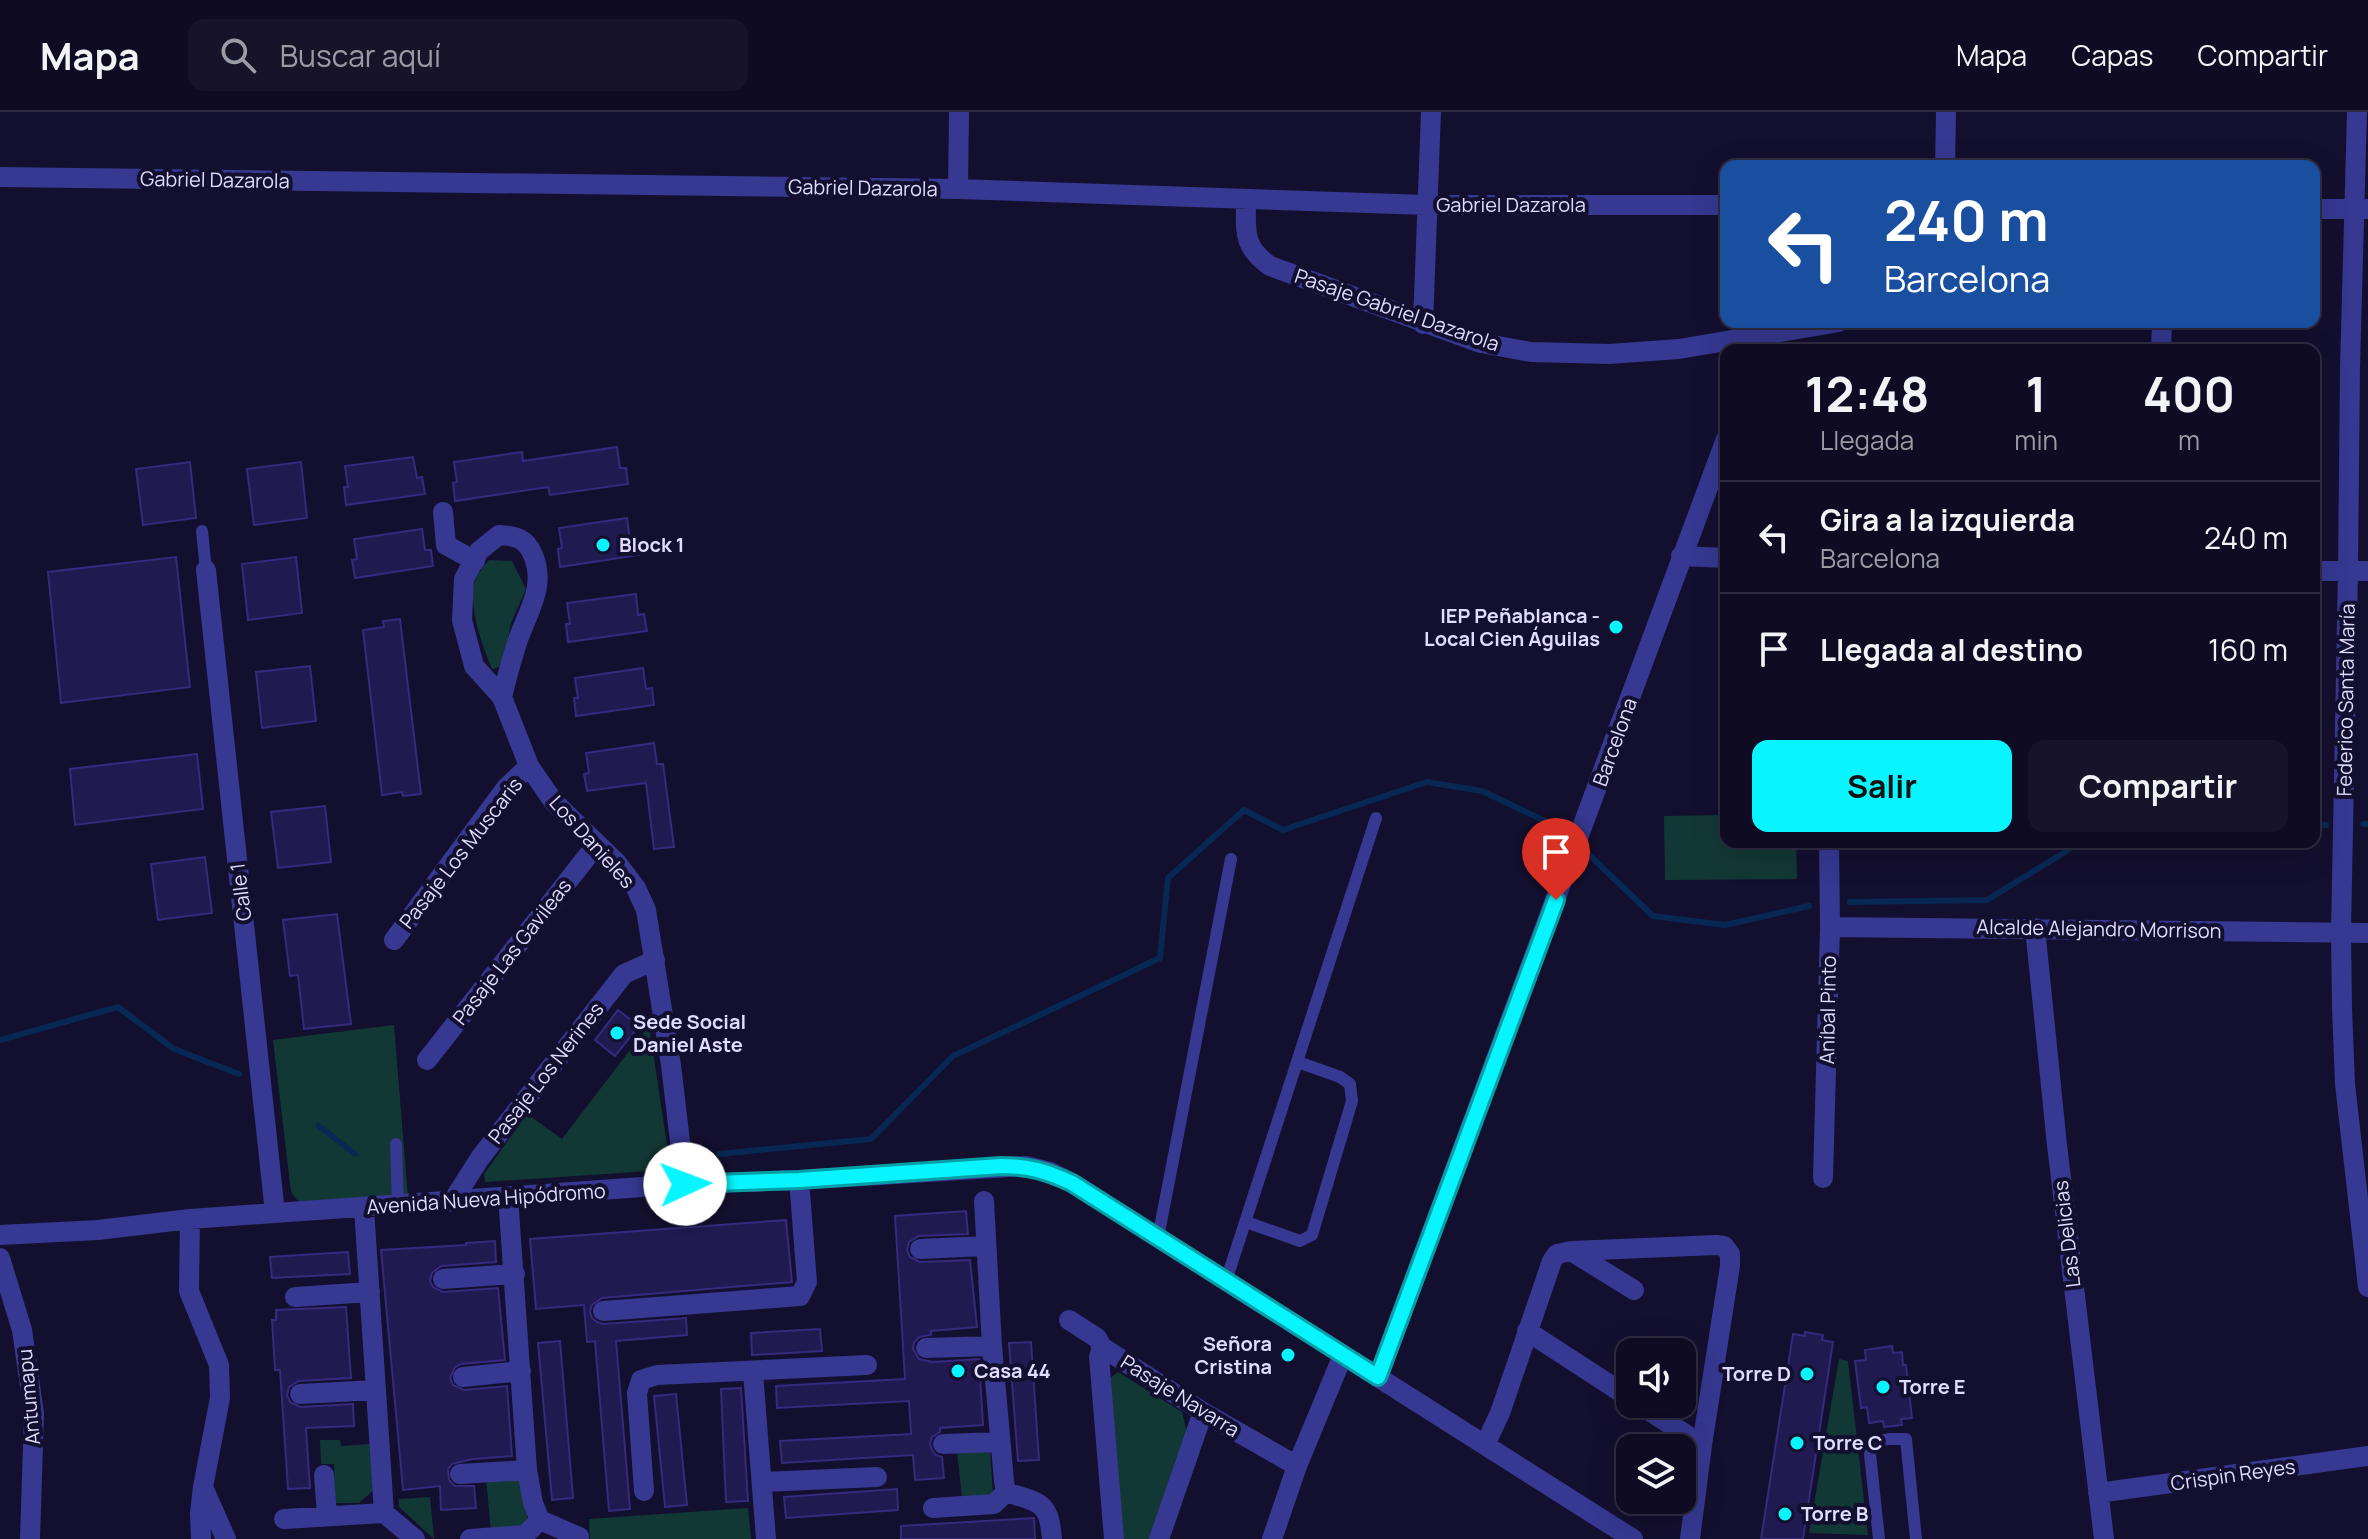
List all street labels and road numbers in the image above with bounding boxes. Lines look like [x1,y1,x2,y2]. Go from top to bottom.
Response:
street label: Gabriel Dazarola [140,165,290,194]
street label: Gabriel Dazarola [788,173,938,202]
street label: Gabriel Dazarola [1436,191,1586,218]
street label: Pasaje Gabriel Dazarola [1291,262,1503,357]
street label: Federico Santa María [2330,603,2361,797]
street label: Barcelona [1586,694,1643,790]
street label: Pasaje Los Muscaris [393,771,528,934]
street label: Los Danieles [543,789,641,894]
street label: Calle 1 [224,862,257,923]
street label: Pasaje Las Gavileas [446,873,577,1030]
street label: Alcalde Alejandro Morrison [1976,913,2222,944]
street label: Aníbal Pinto [1813,955,1842,1065]
street label: Pasaje Los Nerines [482,996,609,1149]
street label: Avenida Nueva Hipódromo [366,1177,607,1220]
street label: Las Delicias [2047,1179,2086,1289]
street label: Antumapu [11,1348,46,1446]
street label: Pasaje Navarra [1116,1348,1245,1443]
street label: Crispin Reyes [2169,1452,2297,1497]

